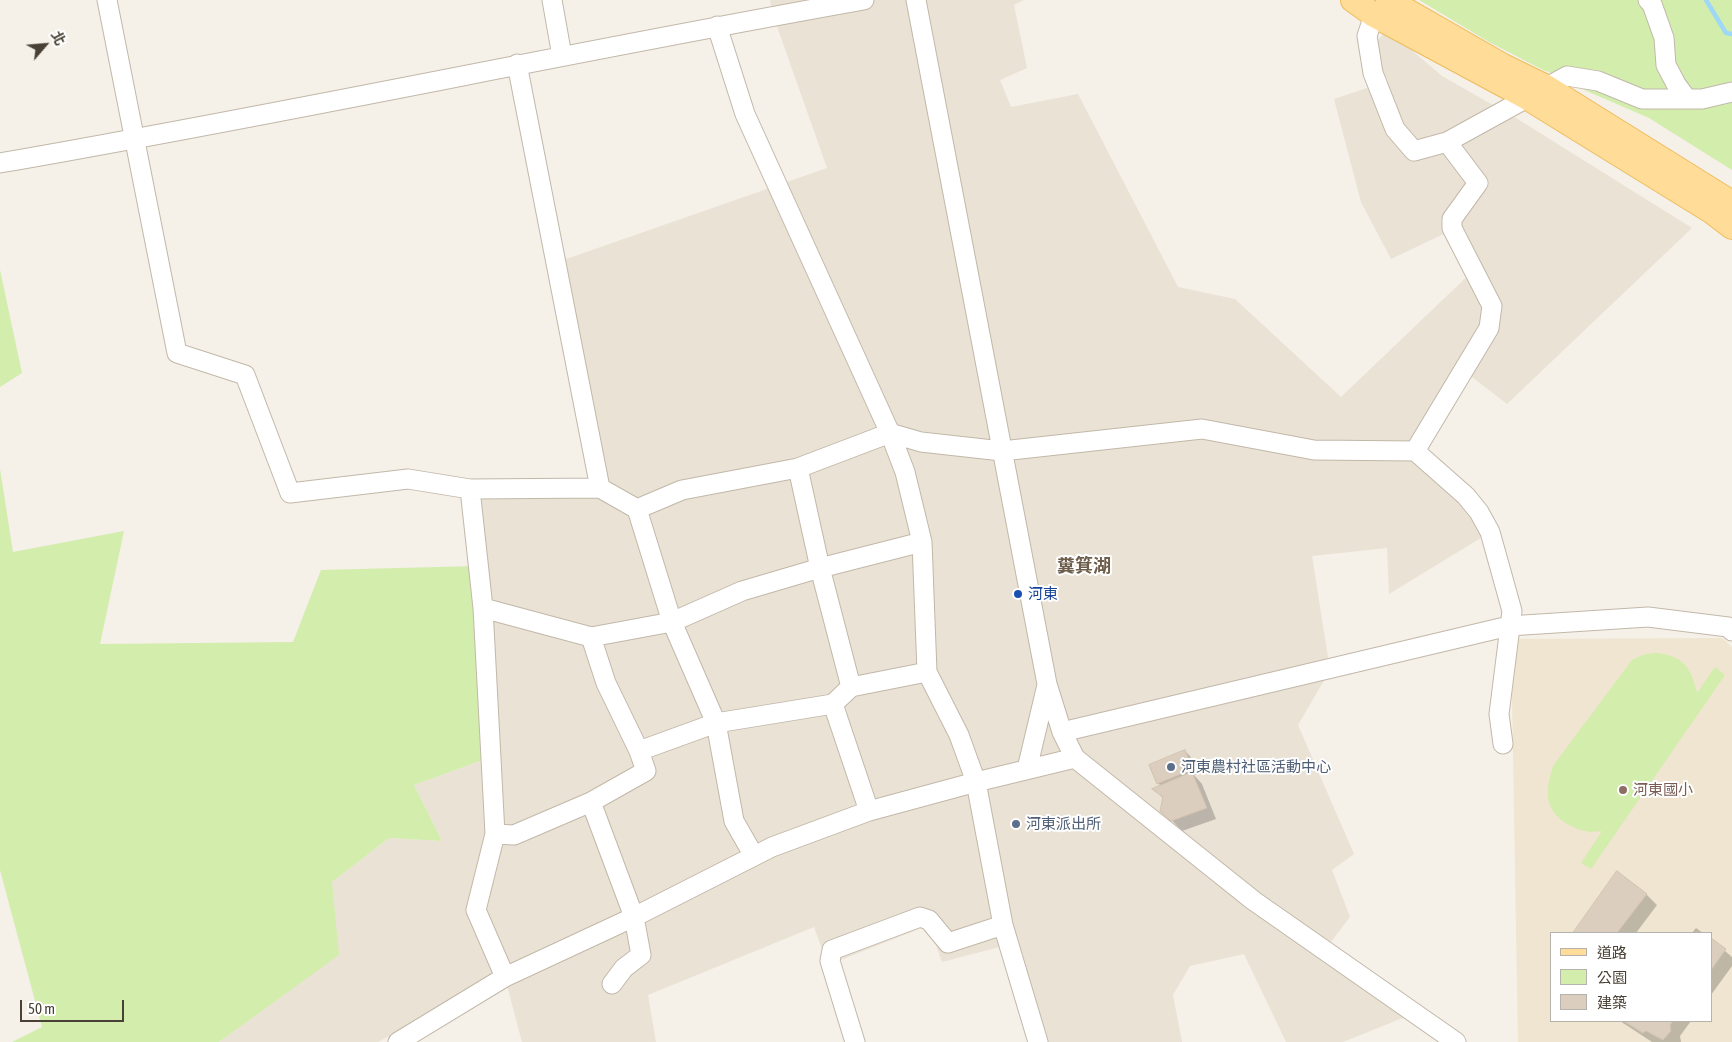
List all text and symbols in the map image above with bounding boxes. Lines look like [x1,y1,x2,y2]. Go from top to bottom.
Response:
north arrow [20,20,70,70]
text: 北 [48,28,69,48]
district label: 糞箕湖 [1057,555,1111,577]
place label: 河東 [1028,585,1058,603]
marker: 河東 [1012,588,1024,600]
place label: 河東農村社區活動中心 [1181,758,1331,776]
marker: 河東農村社區活動中心 [1165,761,1177,773]
place label: 河東國小 [1633,781,1693,799]
marker: 河東國小 [1617,784,1629,796]
place label: 河東派出所 [1026,815,1101,833]
marker: 河東派出所 [1010,818,1022,830]
legend [1550,932,1712,1022]
text: 道路 [1597,944,1627,961]
text: 公園 [1597,969,1627,986]
scale bar [22,990,126,1022]
text: 建築 [1597,994,1627,1011]
text: 50 m [28,1000,55,1017]

